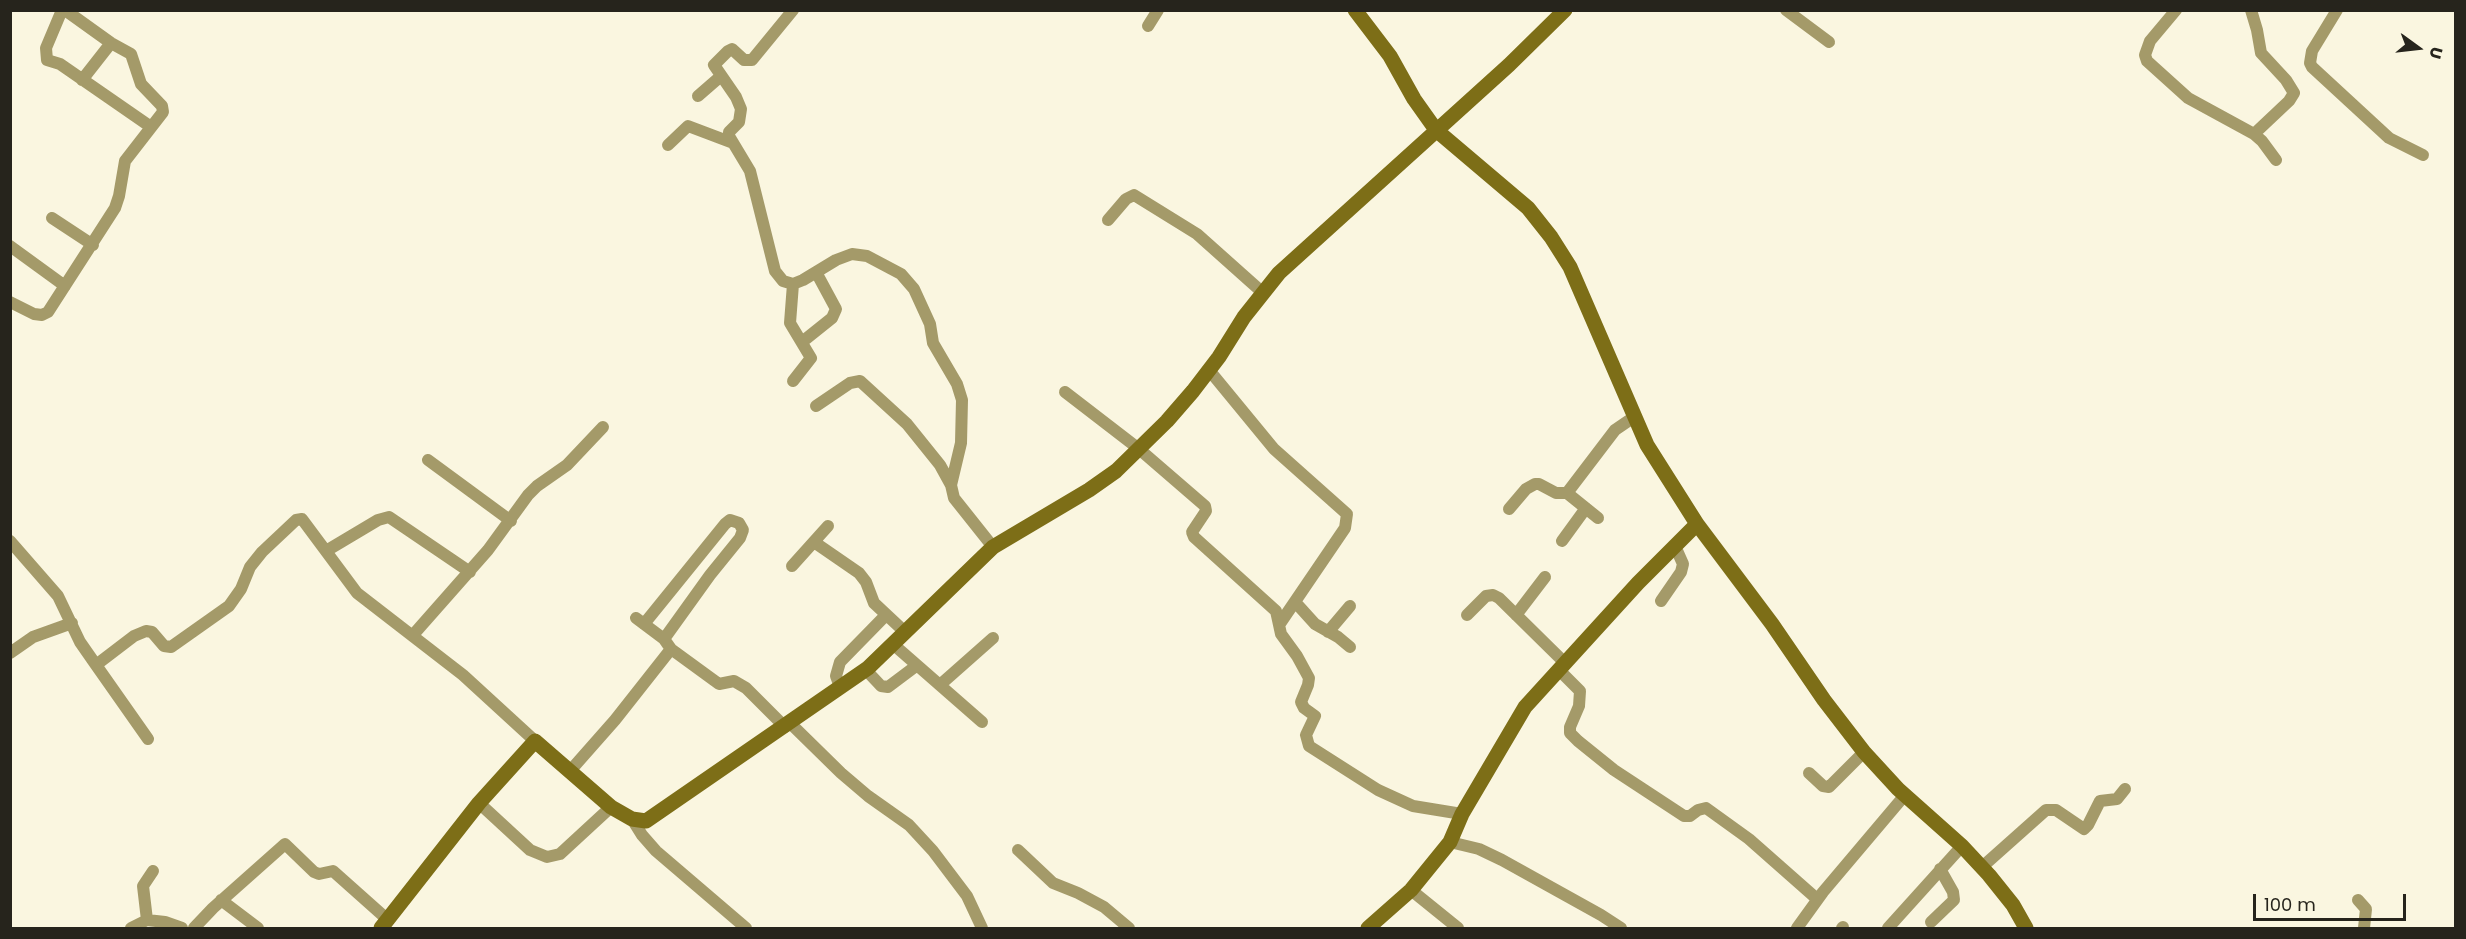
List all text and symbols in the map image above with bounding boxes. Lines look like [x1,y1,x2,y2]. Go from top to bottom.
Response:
north arrow [2388,18,2448,78]
text: U [2423,44,2448,61]
scale bar [2256,882,2409,920]
text: 100 m [2264,892,2316,917]

